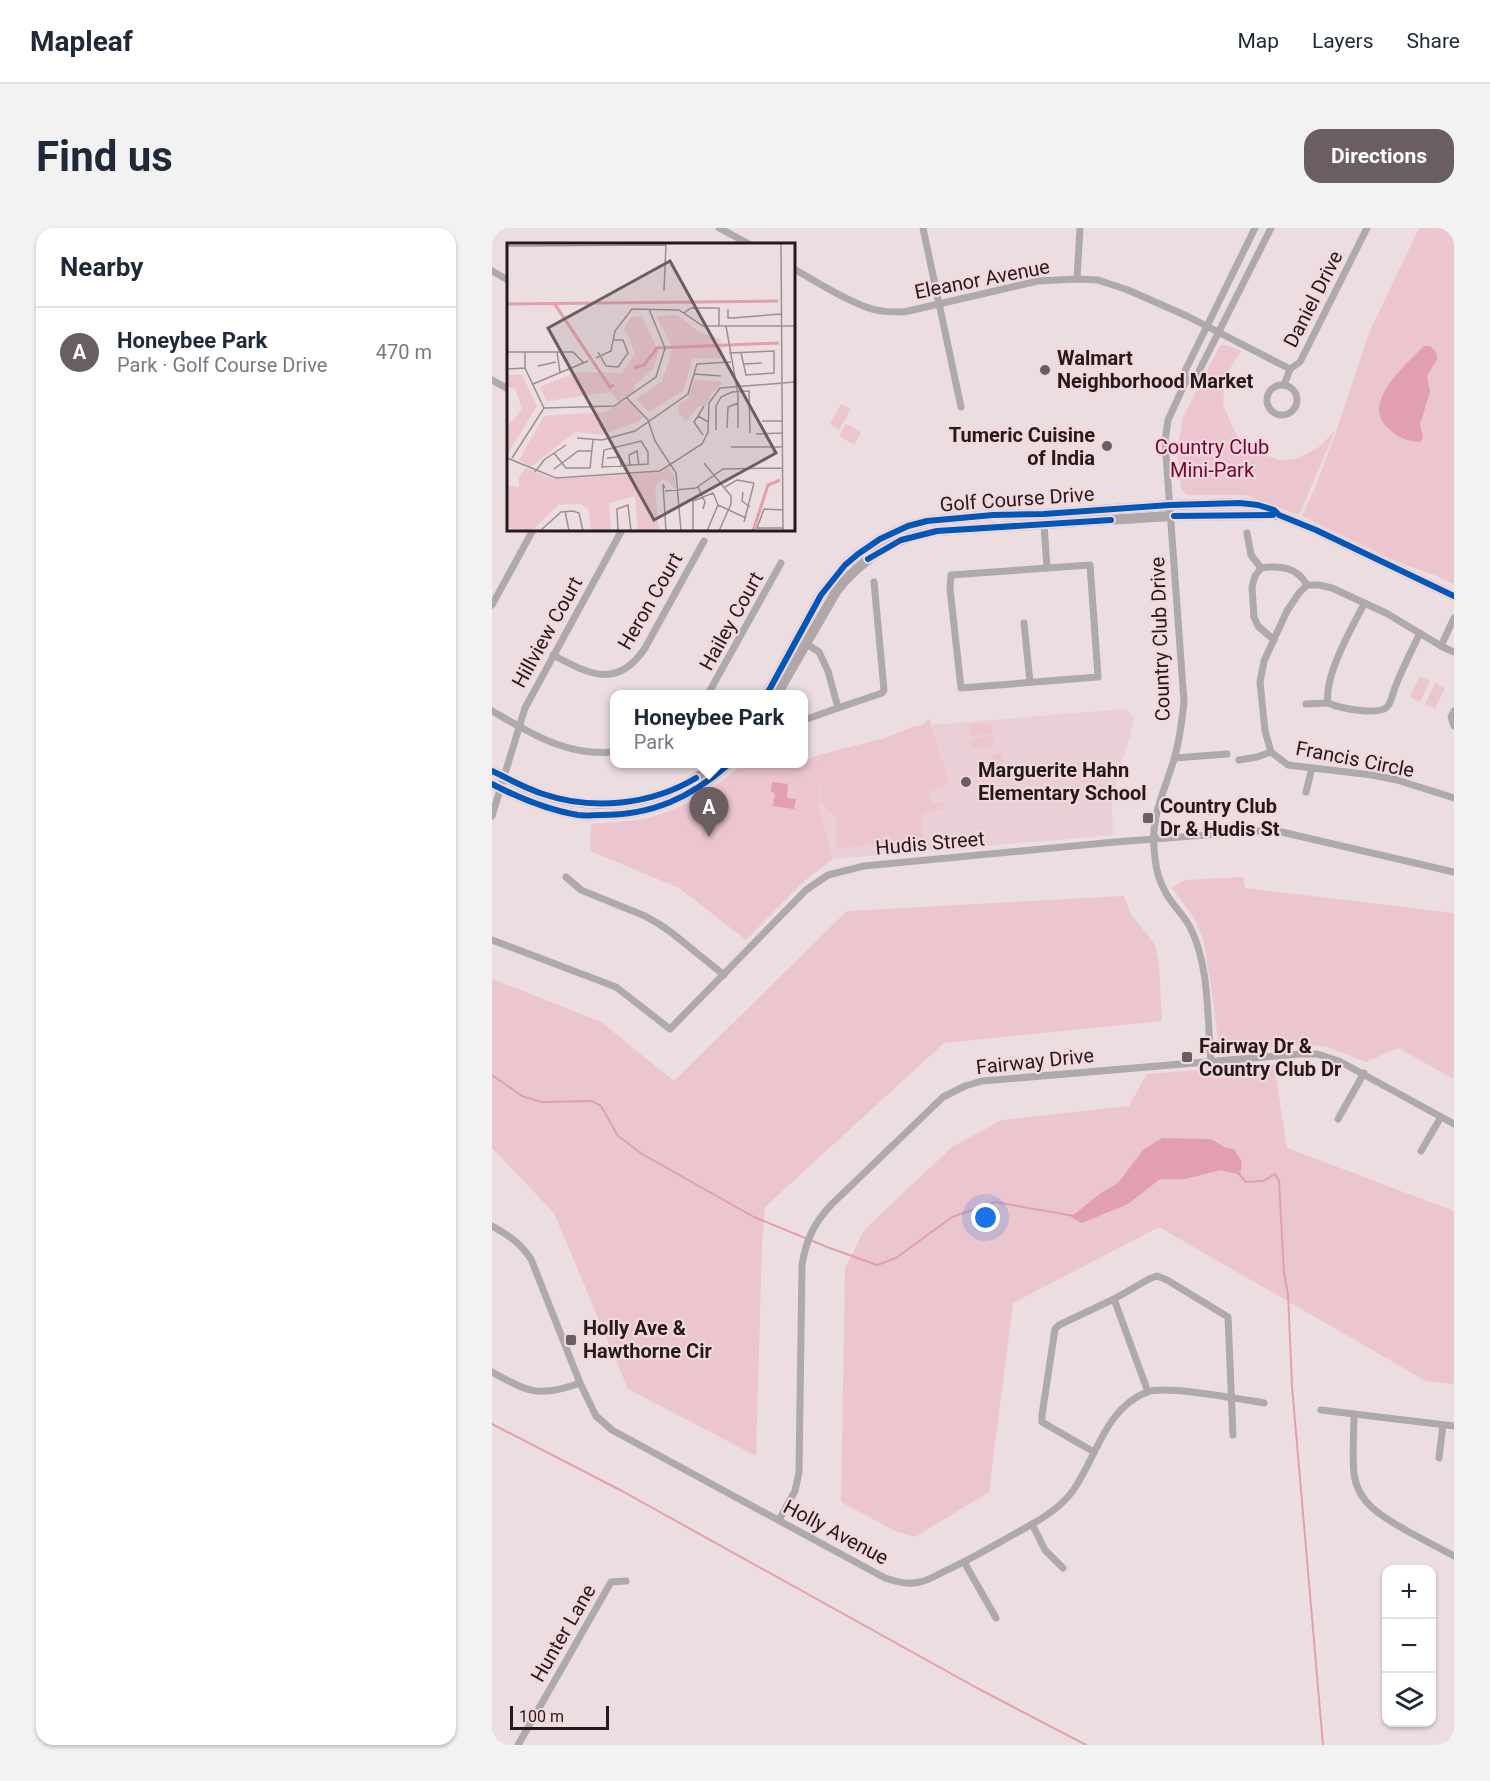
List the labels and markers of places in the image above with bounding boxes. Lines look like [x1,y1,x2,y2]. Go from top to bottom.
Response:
place label: Walmart Neighborhood Market [1057,346,1254,393]
marker: Walmart Neighborhood Market [1038,363,1052,377]
place label: Tumeric Cuisine of India [949,423,1095,470]
marker: Tumeric Cuisine of India [1100,439,1114,453]
place label: Marguerite Hahn Elementary School [978,758,1147,805]
marker: Marguerite Hahn Elementary School [959,775,973,789]
pin: A [690,788,728,837]
place label: Country Club Dr & Hudis St [1160,794,1280,841]
marker: Country Club Dr & Hudis St [1141,811,1155,825]
place label: Fairway Dr & Country Club Dr [1199,1034,1342,1081]
marker: Fairway Dr & Country Club Dr [1180,1050,1194,1064]
place label: Holly Ave & Hawthorne Cir [583,1316,712,1363]
marker: Holly Ave & Hawthorne Cir [564,1333,578,1347]

